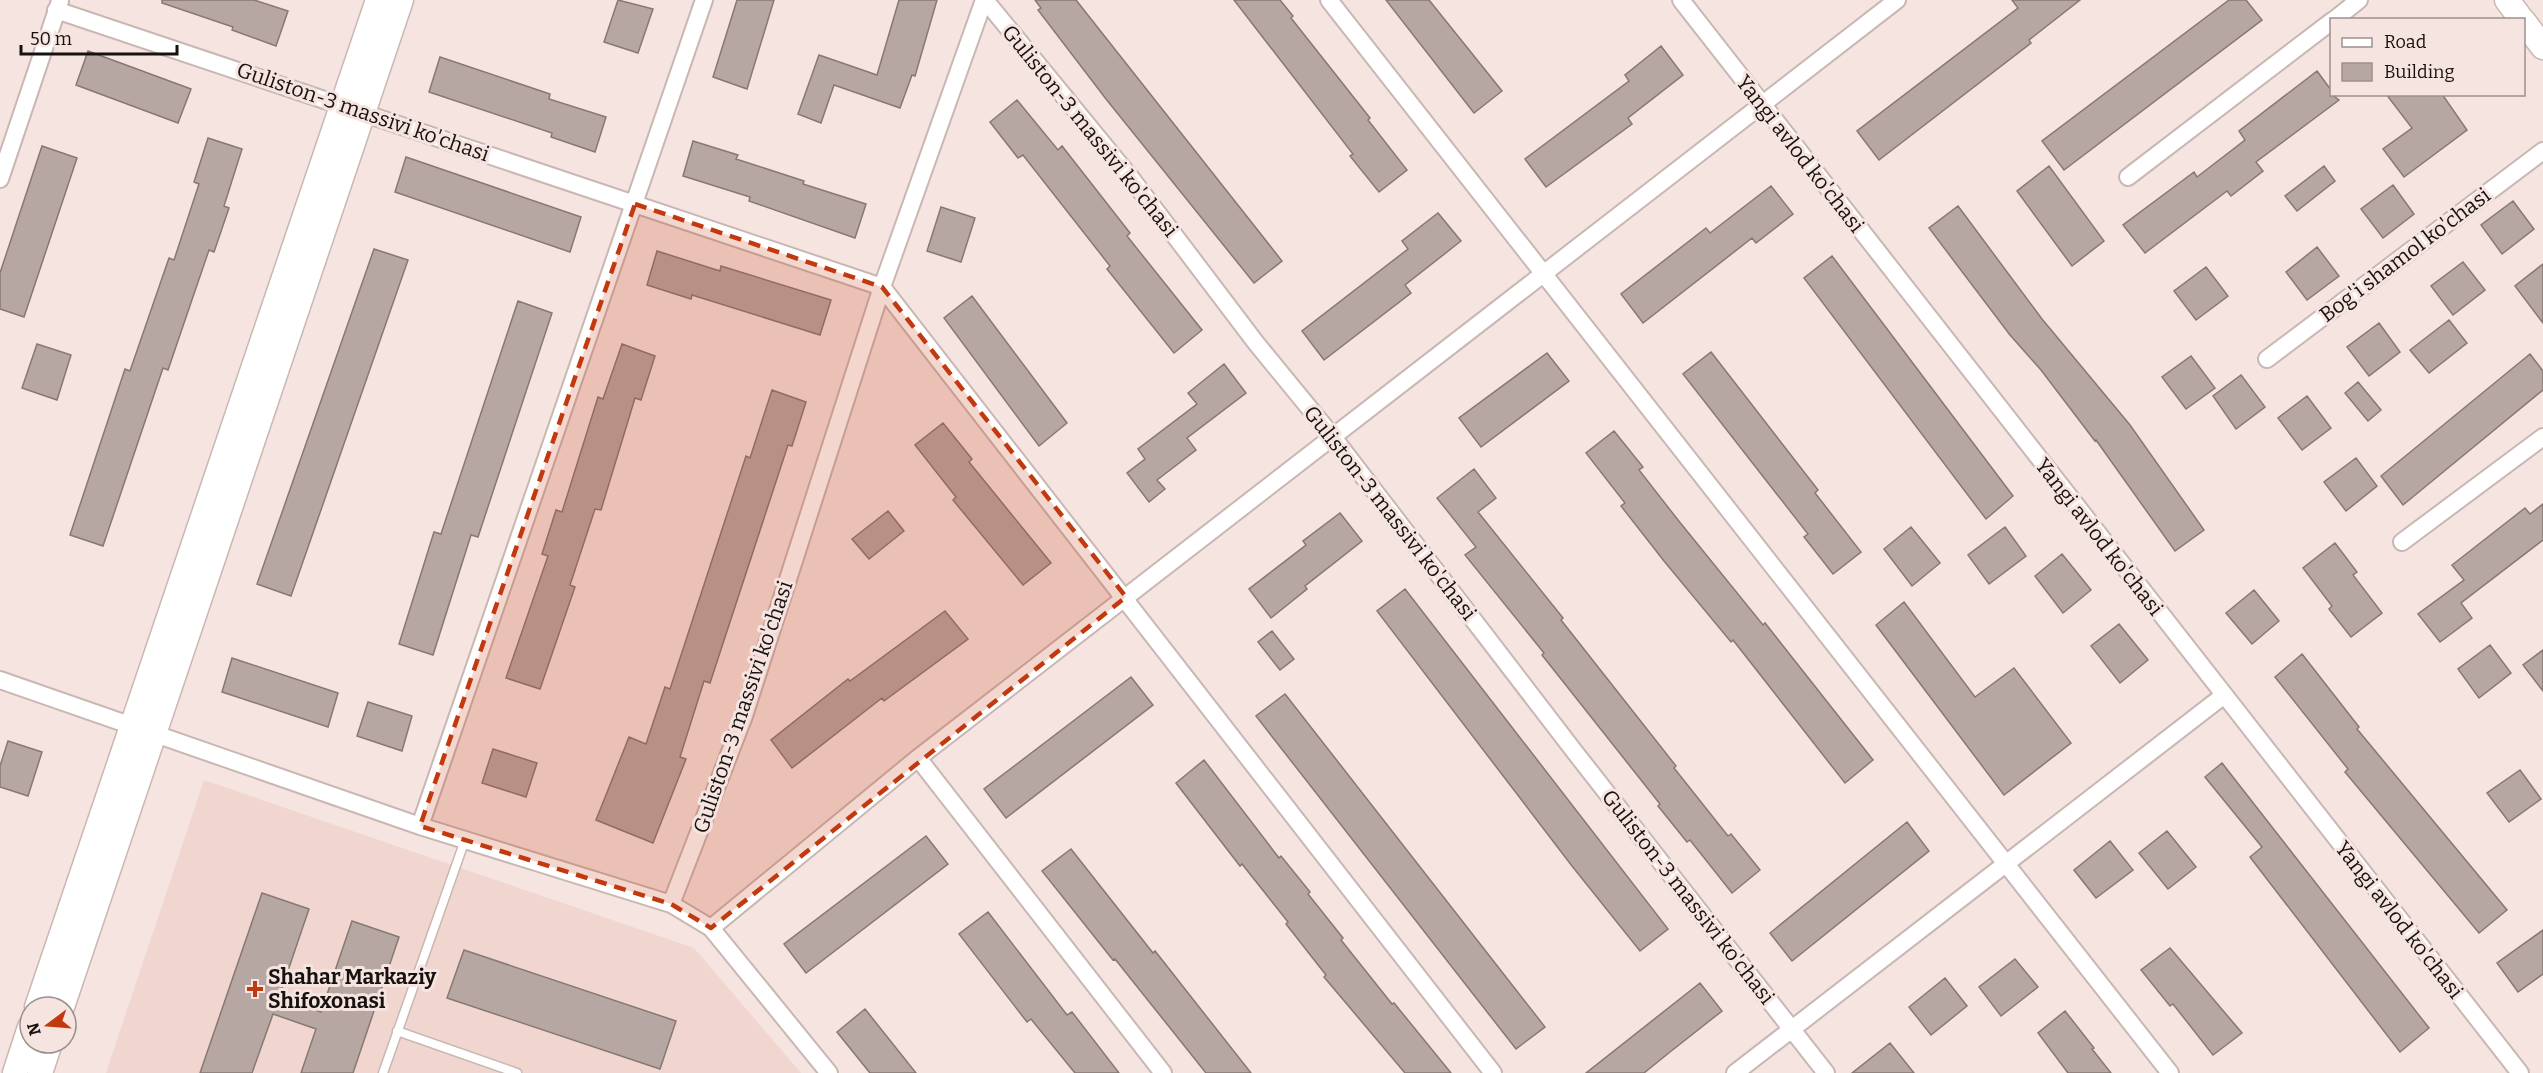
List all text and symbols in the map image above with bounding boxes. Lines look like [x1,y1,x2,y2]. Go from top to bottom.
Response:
scale bar [21,18,177,56]
legend [2330,18,2525,96]
street label: Guliston-3 massivi ko'chasi [996,20,1184,242]
text: 50 m [30,28,72,50]
text: Road [2384,31,2427,53]
street label: Guliston-3 massivi ko'chasi [233,57,493,167]
text: Building [2384,61,2455,83]
street label: Yangi avlod ko'chasi [1730,70,1870,238]
street label: Bog'i shamol ko'chasi [2314,182,2496,328]
street label: Guliston-3 massivi ko'chasi [1298,400,1482,626]
street label: Yangi avlod ko'chasi [2029,453,2169,621]
street label: Guliston-3 massivi ko'chasi [688,577,798,837]
street label: Guliston-3 massivi ko'chasi [1596,784,1780,1010]
street label: Yangi avlod ko'chasi [2329,836,2469,1004]
place label: Shahar Markaziy Shifoxonasi [268,964,437,1014]
marker: Shahar Markaziy Shifoxonasi [246,980,264,998]
north arrow [18,995,78,1055]
text: N [23,1020,45,1038]

